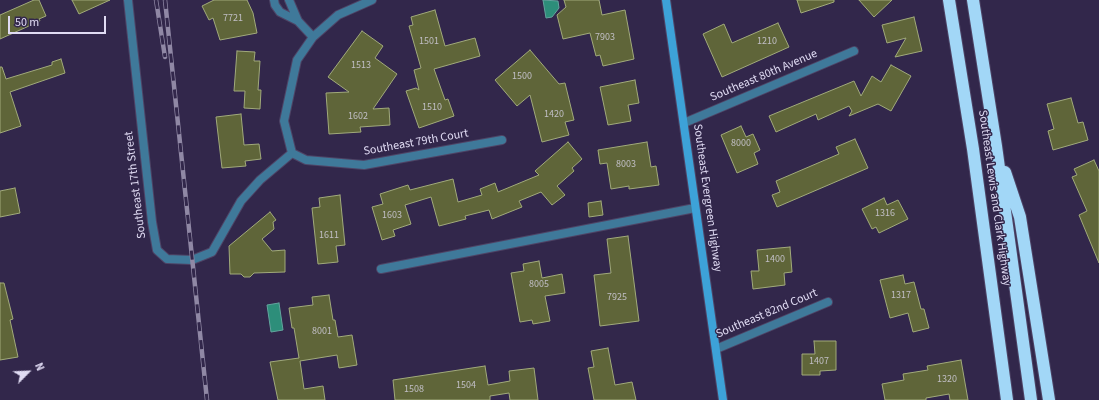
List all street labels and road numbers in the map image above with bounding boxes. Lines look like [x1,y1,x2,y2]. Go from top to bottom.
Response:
street label: Southeast 80th Avenue [708,47,820,105]
street label: Southeast Lewis and Clark Highway [975,109,1013,287]
street label: Southeast Evergreen Highway [689,123,725,273]
street label: Southeast 79th Court [362,127,470,159]
street label: Southeast 17th Street [122,130,150,240]
street label: Southeast 82nd Court [714,286,820,342]

